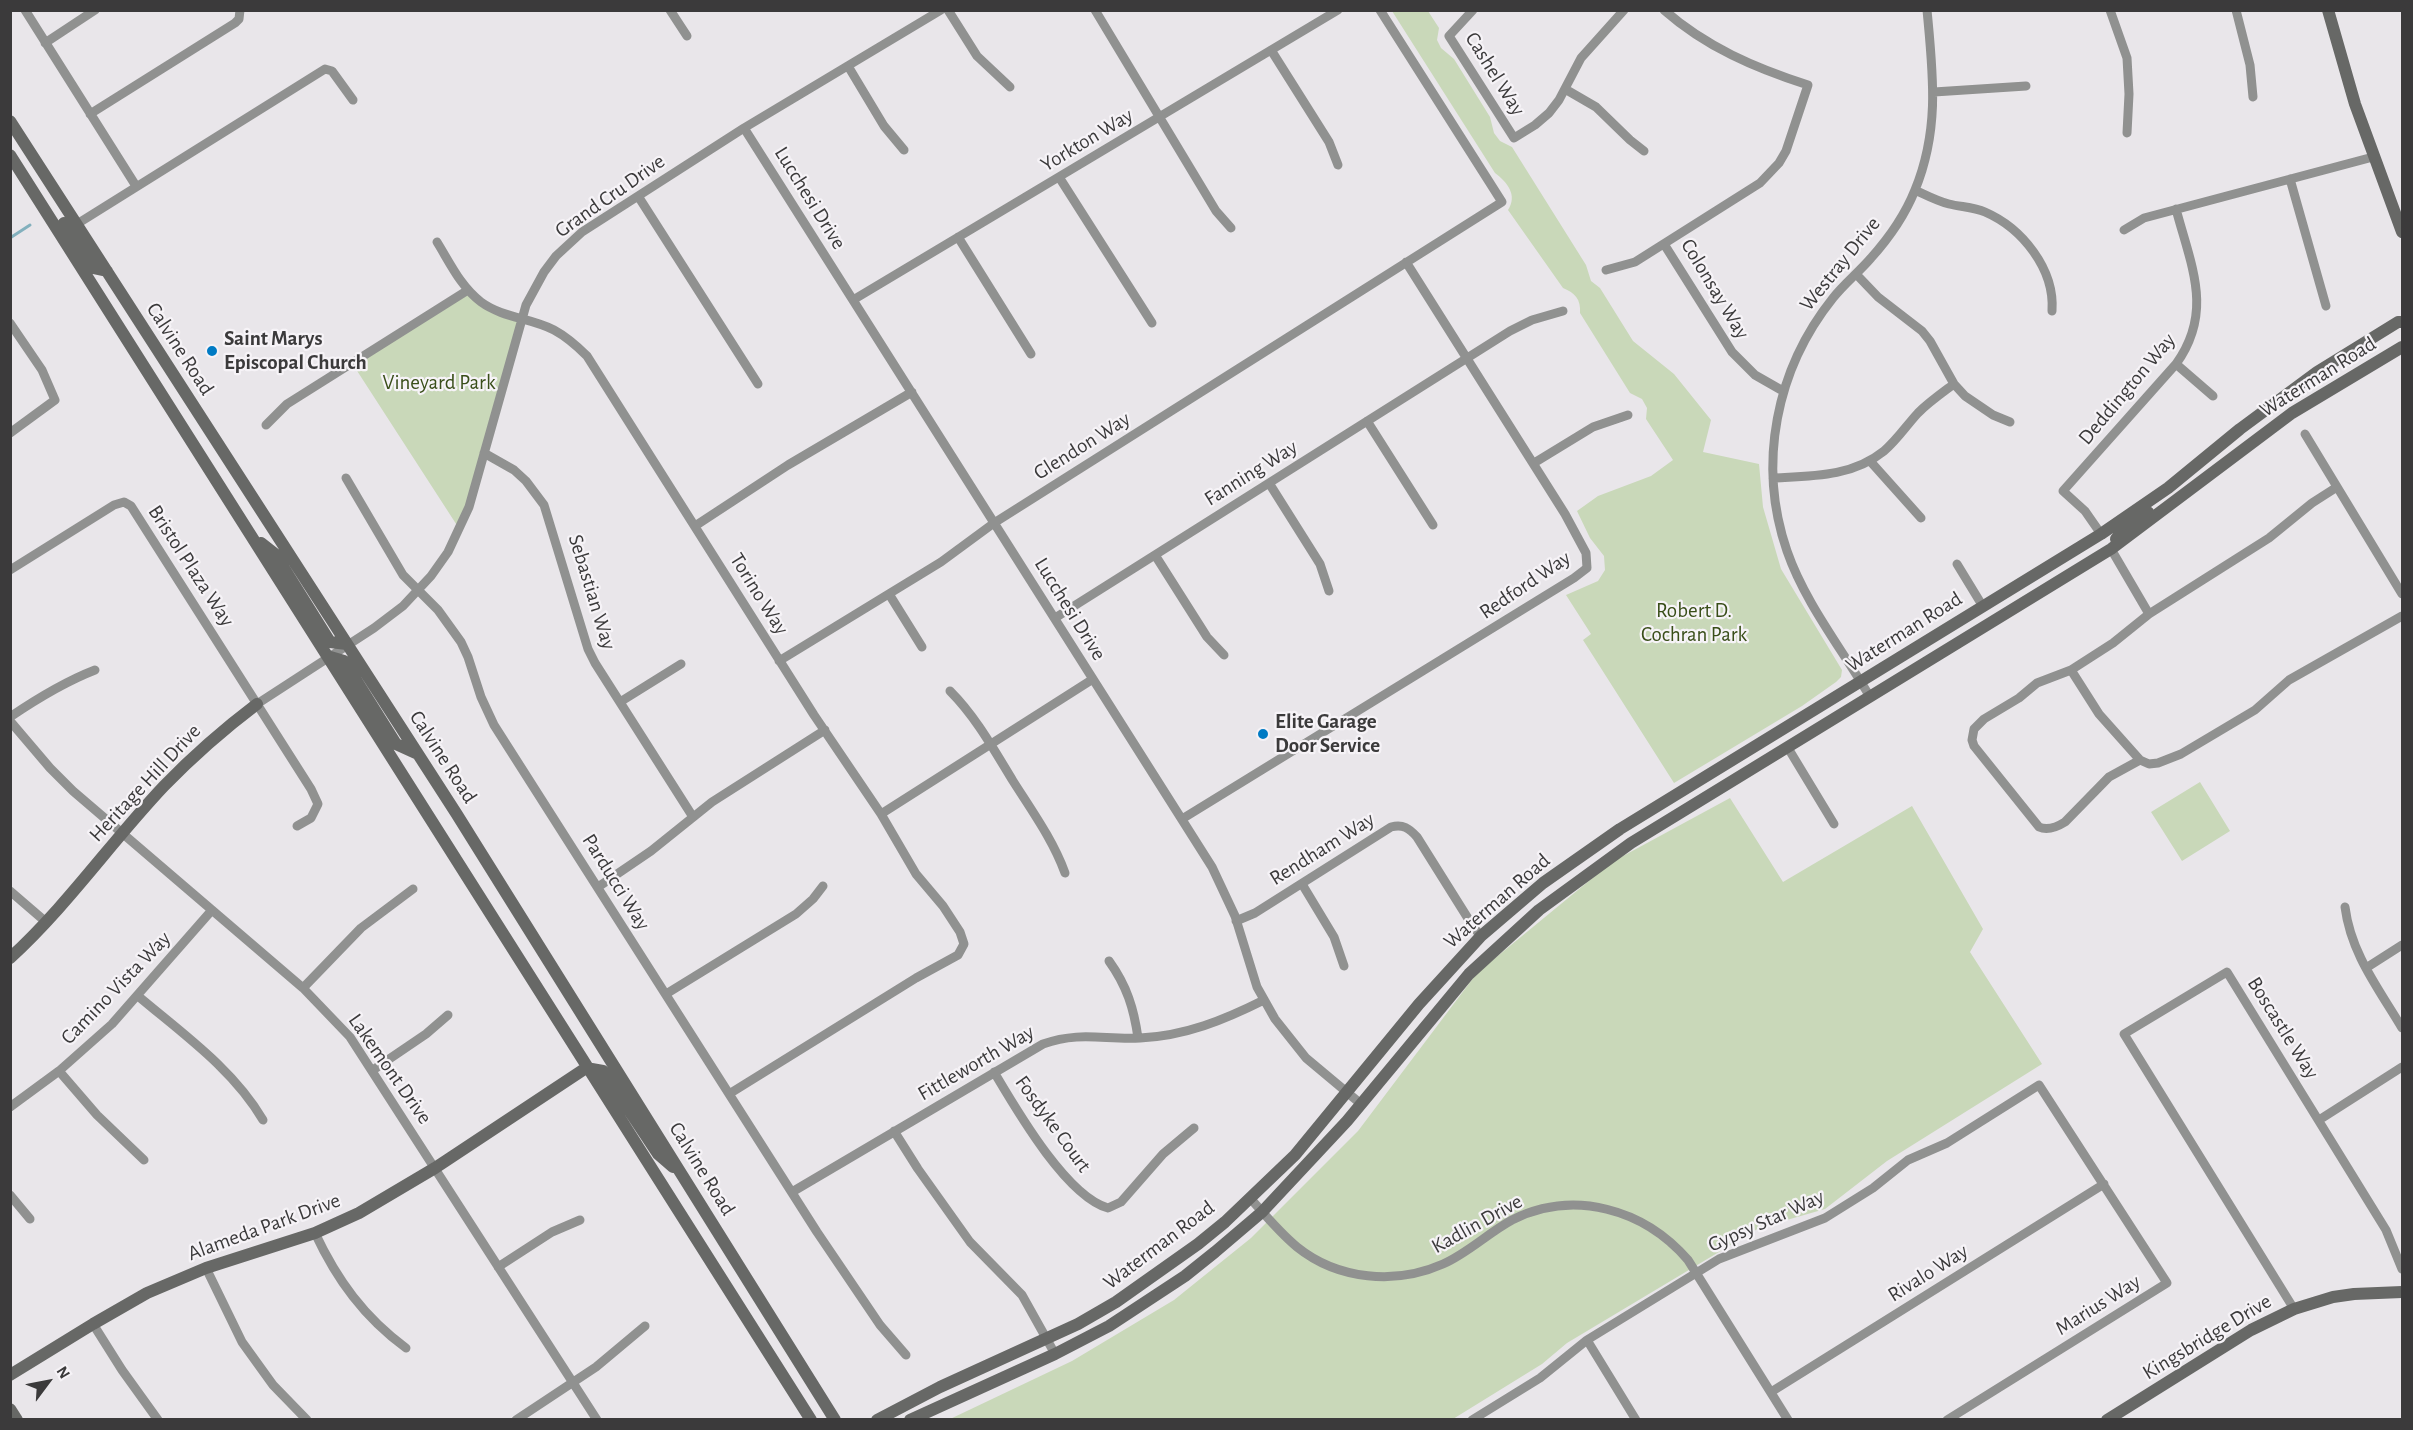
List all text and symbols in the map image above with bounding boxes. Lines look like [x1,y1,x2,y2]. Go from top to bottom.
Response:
street label: Cashel Way [1459,28,1531,120]
street label: Yorkton Way [1036,103,1138,177]
street label: Lucchesi Drive [769,142,851,254]
street label: Grand Cru Drive [550,149,670,243]
street label: Westray Drive [1794,212,1886,316]
street label: Colonsay Way [1675,234,1755,344]
street label: Calvine Road [141,298,219,400]
place label: Saint Marys Episcopal Church [224,326,367,376]
street label: Deddington Way [2073,328,2181,450]
street label: Waterman Road [2255,331,2381,423]
marker: Saint Marys Episcopal Church [205,344,219,358]
park label: Vineyard Park [383,370,495,396]
street label: Glendon Way [1029,406,1135,486]
street label: Fanning Way [1200,434,1302,512]
street label: Bristol Plaza Way [142,501,240,631]
street label: Sebastian Way [563,531,621,653]
street label: Redford Way [1475,545,1575,625]
street label: Torino Way [724,549,794,639]
street label: Lucchesi Drive [1029,553,1111,665]
street label: Waterman Road [1841,586,1967,678]
park label: Robert D. Cochran Park [1641,598,1747,648]
street label: Calvine Road [404,706,482,808]
place label: Elite Garage Door Service [1275,709,1380,759]
street label: Heritage Hill Drive [84,719,206,847]
marker: Elite Garage Door Service [1256,727,1270,741]
street label: Rendham Way [1265,807,1379,891]
street label: Parducci Way [576,829,656,935]
street label: Waterman Road [1439,848,1555,954]
street label: Camino Vista Way [56,926,176,1050]
street label: Boscastle Way [2242,972,2324,1084]
street label: Lakemont Drive [343,1009,437,1129]
street label: Fittleworth Way [913,1020,1039,1106]
street label: Fosdyke Court [1009,1071,1097,1177]
street label: Calvine Road [663,1118,741,1220]
street label: Gypsy Star Way [1704,1184,1828,1258]
street label: Alameda Park Drive [184,1188,344,1266]
street label: Kadlin Drive [1427,1189,1527,1259]
street label: Waterman Road [1098,1195,1220,1295]
street label: Rivalo Way [1883,1238,1973,1308]
street label: Marius Way [2051,1269,2145,1341]
street label: Kingsbridge Drive [2138,1289,2276,1385]
north arrow [18,1352,78,1412]
text: N [54,1364,73,1381]

